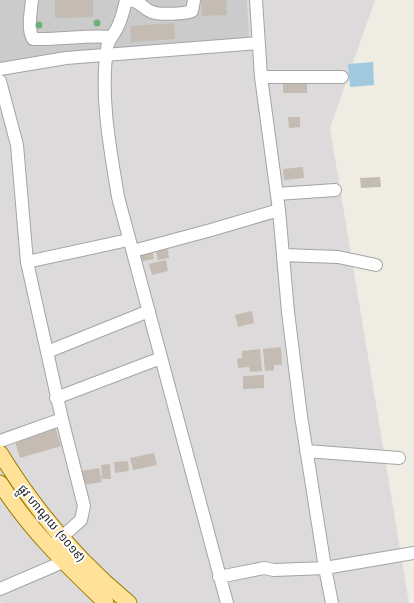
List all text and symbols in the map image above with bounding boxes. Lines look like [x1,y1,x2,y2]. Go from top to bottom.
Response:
street label: ផ្លូវ ហាណូយ (១០១៩) [12,481,89,567]

